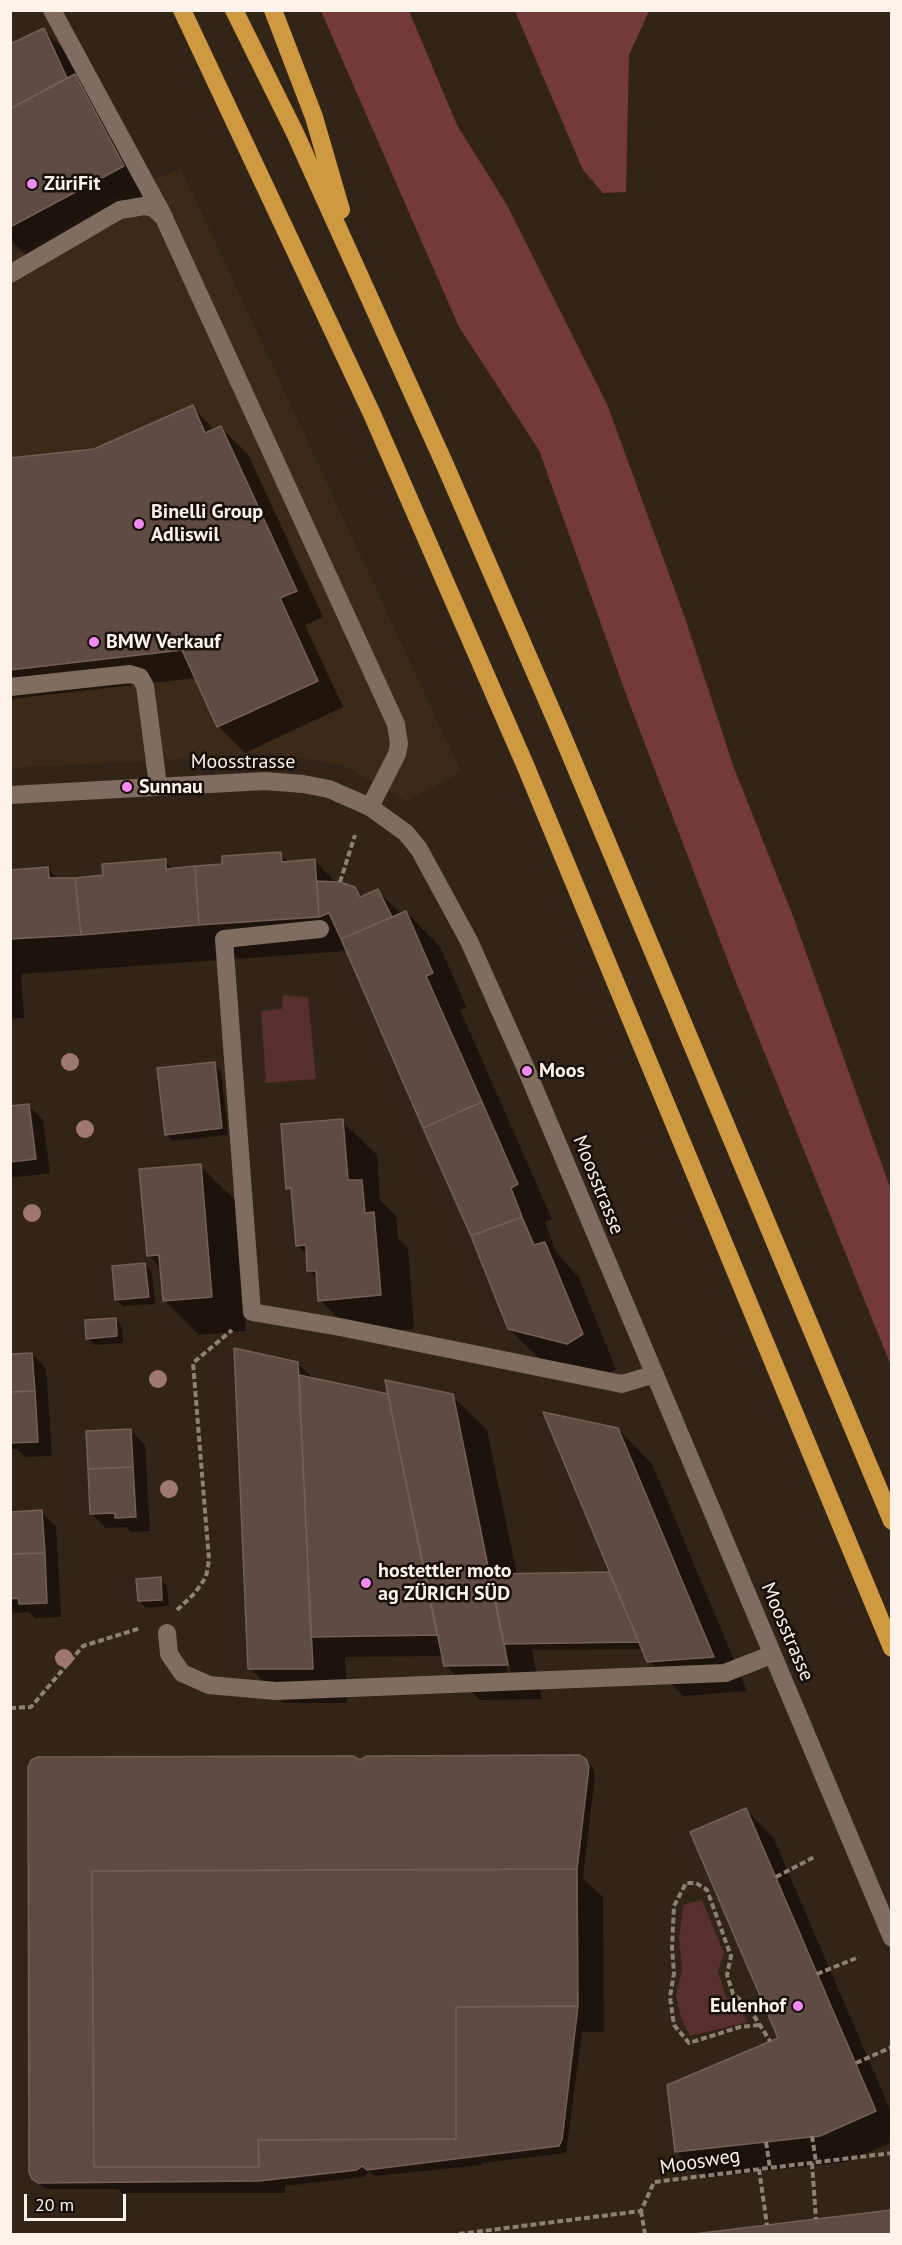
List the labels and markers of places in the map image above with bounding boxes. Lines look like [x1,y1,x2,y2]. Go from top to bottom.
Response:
place label: ZüriFit [44,172,100,196]
marker: ZüriFit [25,177,39,191]
place label: Binelli Group Adliswil [151,500,263,547]
marker: Binelli Group Adliswil [132,517,146,531]
place label: BMW Verkauf [106,630,221,654]
marker: BMW Verkauf [87,635,101,649]
place label: Sunnau [139,775,203,799]
marker: Sunnau [120,780,134,794]
place label: Moos [539,1059,585,1083]
marker: Moos [520,1064,534,1078]
place label: hostettler moto ag ZÜRICH SÜD [378,1559,512,1606]
marker: hostettler moto ag ZÜRICH SÜD [359,1576,373,1590]
place label: Eulenhof [710,1994,786,2018]
marker: Eulenhof [791,1999,805,2013]

